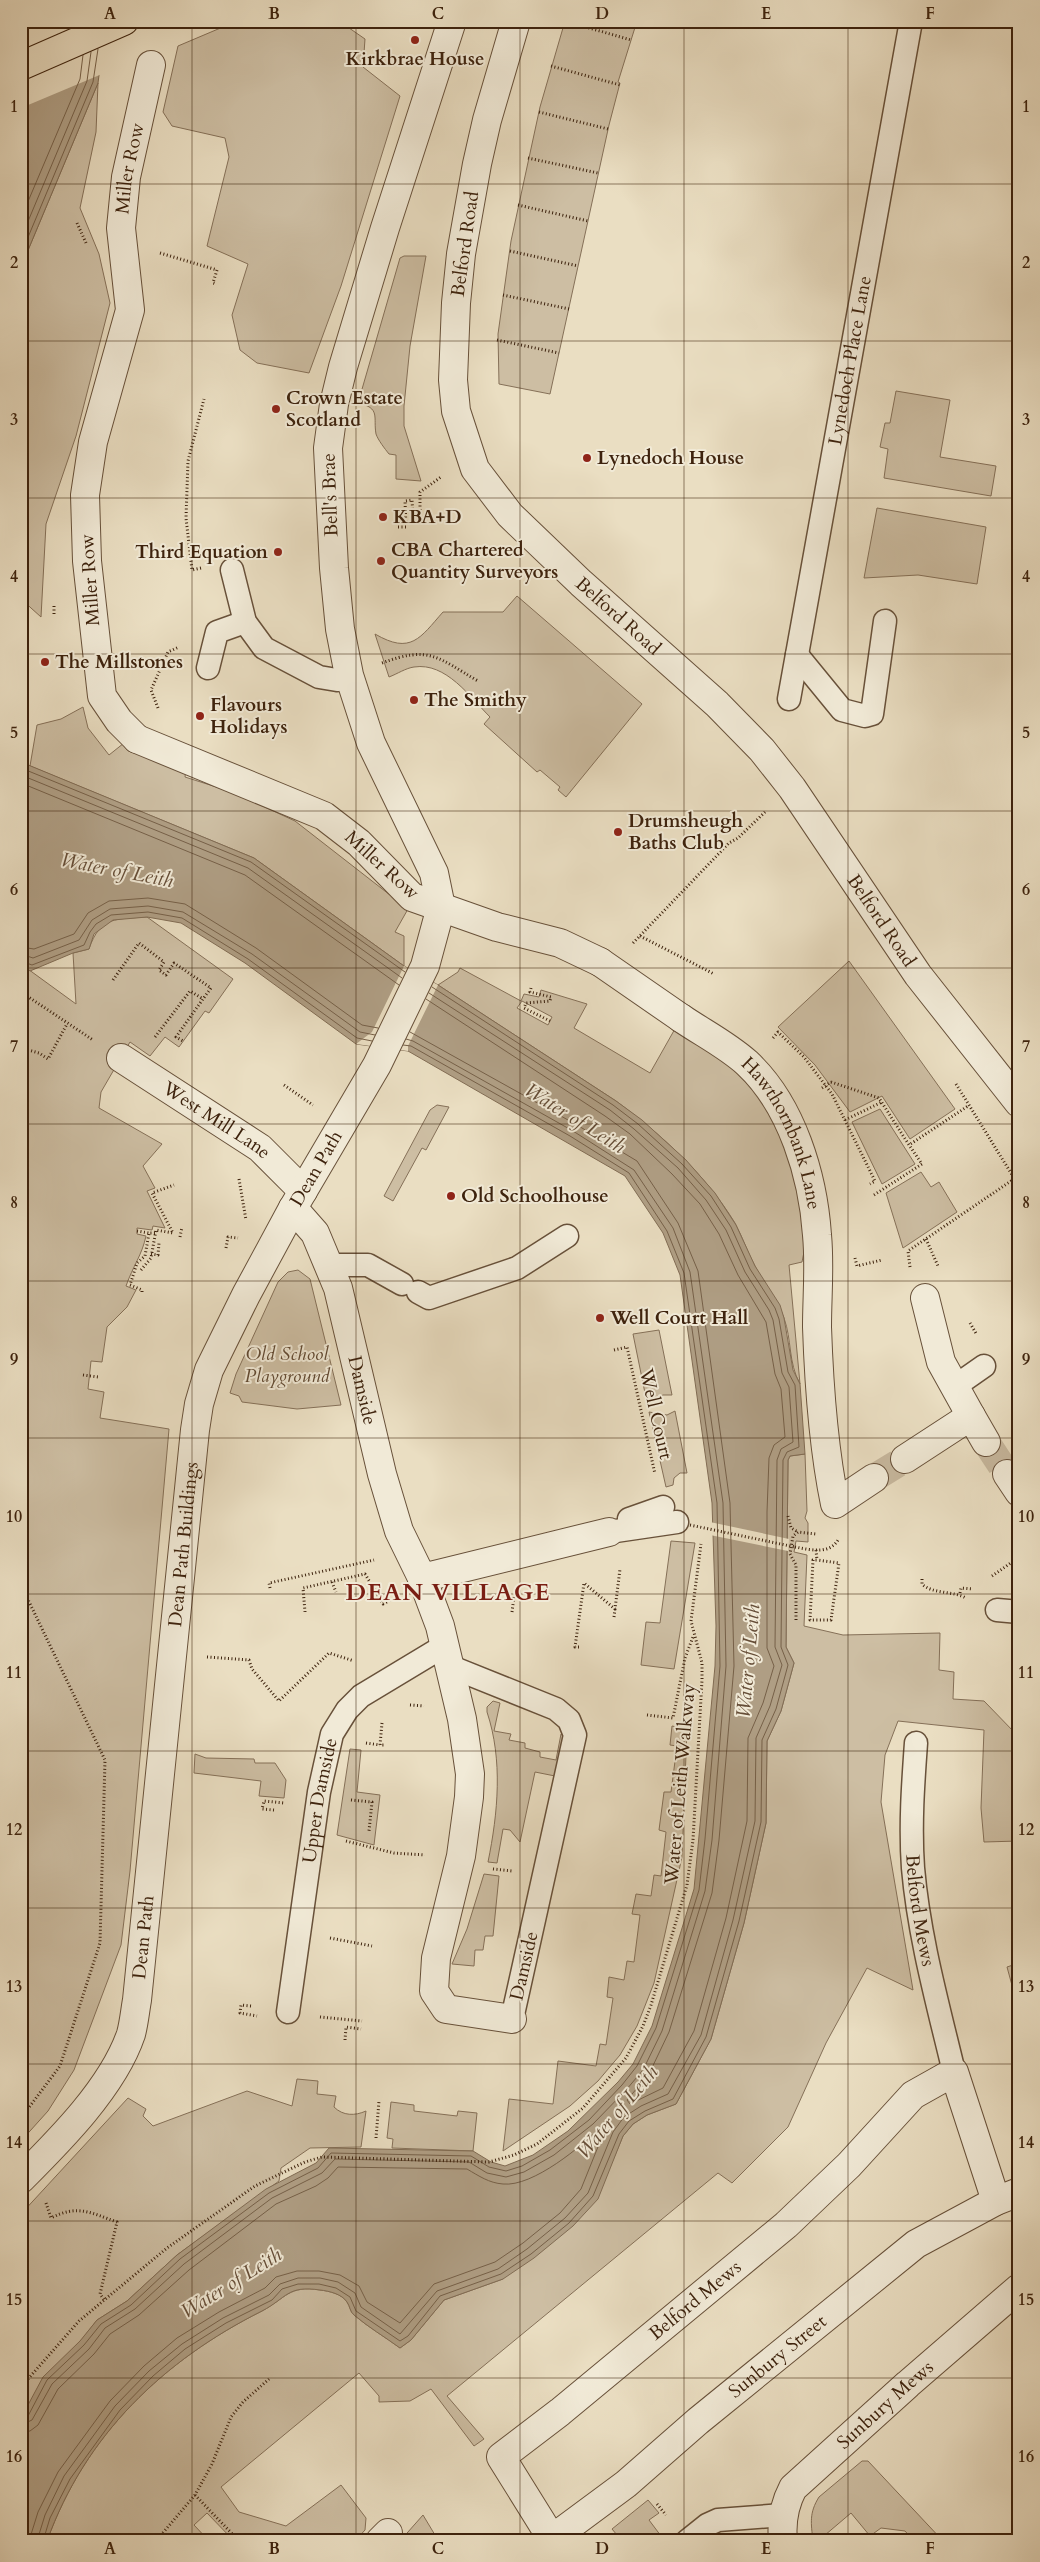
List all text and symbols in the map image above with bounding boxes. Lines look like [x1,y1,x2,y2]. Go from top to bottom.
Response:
text: A [104,3,116,25]
text: B [268,3,280,25]
text: C [432,3,444,25]
text: D [595,3,609,25]
text: E [761,3,771,25]
text: F [925,3,935,25]
marker: Kirkbrae House [409,34,421,46]
place label: Kirkbrae House [346,46,484,72]
text: 1 [10,96,18,118]
text: 1 [1022,96,1030,118]
street label: Miller Row [109,120,151,215]
street label: Belford Road [445,190,485,298]
text: 2 [10,252,18,274]
text: 2 [1022,252,1030,274]
street label: Lynedoch Place Lane [822,274,878,447]
place label: Crown Estate Scotland [286,385,403,433]
marker: Crown Estate Scotland [270,403,282,415]
text: 3 [10,409,18,431]
text: 3 [1022,409,1030,431]
place label: Lynedoch House [597,445,744,471]
marker: Lynedoch House [581,452,593,464]
street label: Bell's Brae [316,453,344,537]
place label: KBA+D [393,504,462,530]
marker: KBA+D [377,511,389,523]
street label: Miller Row [74,533,106,627]
place label: CBA Chartered Quantity Surveyors [391,537,558,585]
place label: Third Equation [135,539,269,565]
marker: Third Equation [272,546,284,558]
marker: CBA Chartered Quantity Surveyors [375,555,387,567]
text: 4 [10,566,18,588]
text: 4 [1022,566,1030,588]
street label: Belford Road [570,571,667,661]
place label: The Millstones [55,649,183,675]
marker: The Millstones [39,656,51,668]
place label: The Smithy [424,687,527,713]
place label: Flavours Holidays [210,692,288,740]
marker: The Smithy [408,694,420,706]
marker: Flavours Holidays [194,710,206,722]
text: 5 [10,722,18,744]
text: 5 [1022,722,1030,744]
place label: Drumsheugh Baths Club [628,808,743,856]
street label: Miller Row [339,824,425,906]
marker: Drumsheugh Baths Club [612,826,624,838]
water label: Water of Leith [58,846,176,894]
street label: Belford Road [841,869,922,972]
text: 6 [10,879,18,901]
text: 6 [1022,879,1030,901]
text: 7 [10,1036,18,1058]
text: 7 [1022,1036,1030,1058]
street label: Hawthornbank Lane [735,1051,827,1211]
street label: West Mill Lane [157,1075,277,1165]
water label: Water of Leith [519,1076,631,1160]
street label: Dean Path [284,1125,349,1211]
place label: Old Schoolhouse [461,1183,609,1209]
marker: Old Schoolhouse [445,1190,457,1202]
text: 8 [10,1192,18,1214]
text: 8 [1022,1192,1030,1214]
place label: Well Court Hall [609,1305,749,1331]
marker: Well Court Hall [594,1312,606,1324]
park label: Old School Playground [244,1341,330,1389]
text: 9 [10,1349,18,1371]
text: 9 [1022,1349,1030,1371]
street label: Damside [341,1353,383,1427]
street label: Well Court [633,1365,679,1462]
street label: Dean Path Buildings [162,1460,205,1628]
text: 10 [6,1506,22,1528]
text: 10 [1018,1506,1034,1528]
district label: DEAN VILLAGE [345,1576,551,1609]
water label: Water of Leith [730,1603,766,1719]
text: 11 [6,1662,22,1684]
text: 11 [1018,1662,1034,1684]
street label: Water of Leith Walkway [658,1682,702,1887]
street label: Upper Damside [296,1735,344,1865]
text: 12 [6,1819,22,1841]
text: 12 [1018,1819,1034,1841]
street label: Belford Mews [899,1854,941,1969]
street label: Dean Path [126,1894,161,1981]
street label: Damside [503,1929,545,2003]
text: 13 [6,1976,22,1998]
text: 13 [1018,1976,1034,1998]
water label: Water of Leith [570,2059,664,2164]
text: 14 [6,2132,22,2154]
text: 14 [1018,2132,1034,2154]
water label: Water of Leith [175,2241,287,2325]
street label: Belford Mews [643,2254,747,2346]
text: 15 [6,2289,22,2311]
text: 15 [1018,2289,1034,2311]
street label: Sunbury Street [723,2309,832,2404]
street label: Sunbury Mews [831,2355,939,2455]
text: 16 [6,2446,22,2468]
text: 16 [1018,2446,1034,2468]
text: A [104,2538,116,2560]
text: B [268,2538,280,2560]
text: C [432,2538,444,2560]
text: D [595,2538,609,2560]
text: E [761,2538,771,2560]
text: F [925,2538,935,2560]

